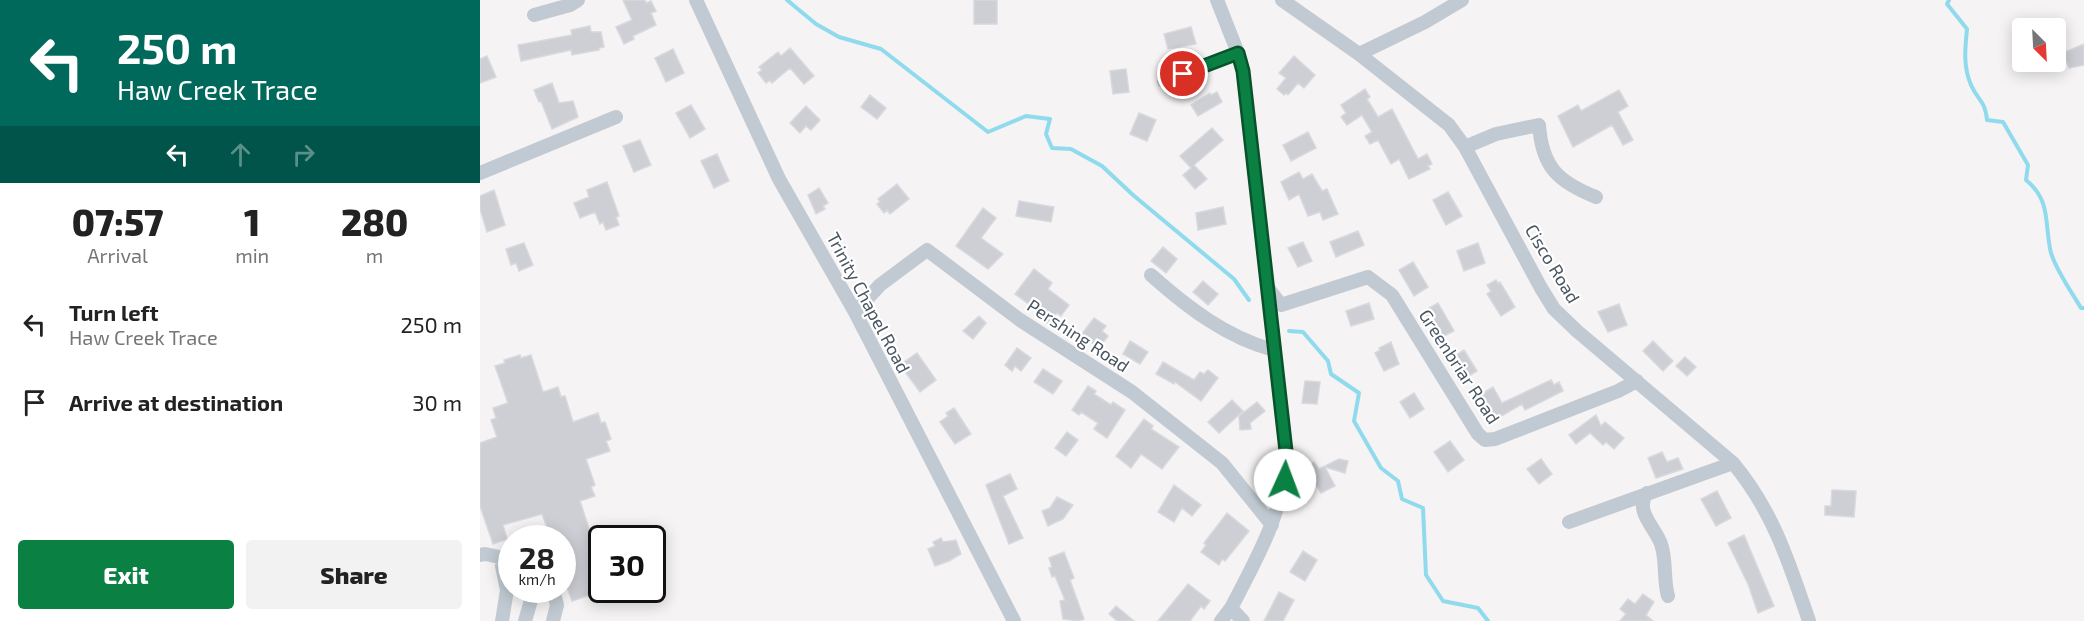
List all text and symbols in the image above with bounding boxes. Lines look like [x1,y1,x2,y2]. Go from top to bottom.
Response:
north arrow [2012,18,2066,72]
map controls [2012,18,2066,72]
text: 250 m [117,22,237,72]
icon: left [18,24,96,102]
pin [1157,48,1208,99]
icon: arrive [1166,57,1199,90]
text: Haw Creek Trace [117,73,318,105]
icon: left [161,138,194,171]
icon: ahead [224,138,257,171]
icon: right [287,138,320,171]
text: 07:57 [72,200,163,243]
text: 1 [244,200,260,243]
text: 280 [341,200,408,243]
street label: Cisco Road [1521,220,1585,307]
street label: Trinity Chapel Road [822,228,915,377]
text: Arrival [87,243,148,267]
text: min [235,243,269,267]
text: m [366,243,383,267]
street label: Pershing Road [1023,294,1134,376]
text: Turn left [69,299,158,325]
street label: Greenbriar Road [1415,305,1505,428]
icon: left [18,308,51,341]
text: 250 m [400,311,462,337]
text: Haw Creek Trace [69,325,218,349]
icon: arrive [18,386,51,419]
text: Arrive at destination [69,389,283,415]
text: 30 m [412,389,462,415]
position arrow [1253,448,1317,512]
speed limit sign: 30 [588,525,666,603]
text: 28 [519,539,555,575]
button: Exit [18,540,234,609]
button: Share [246,540,462,609]
text: km/h [518,570,556,588]

